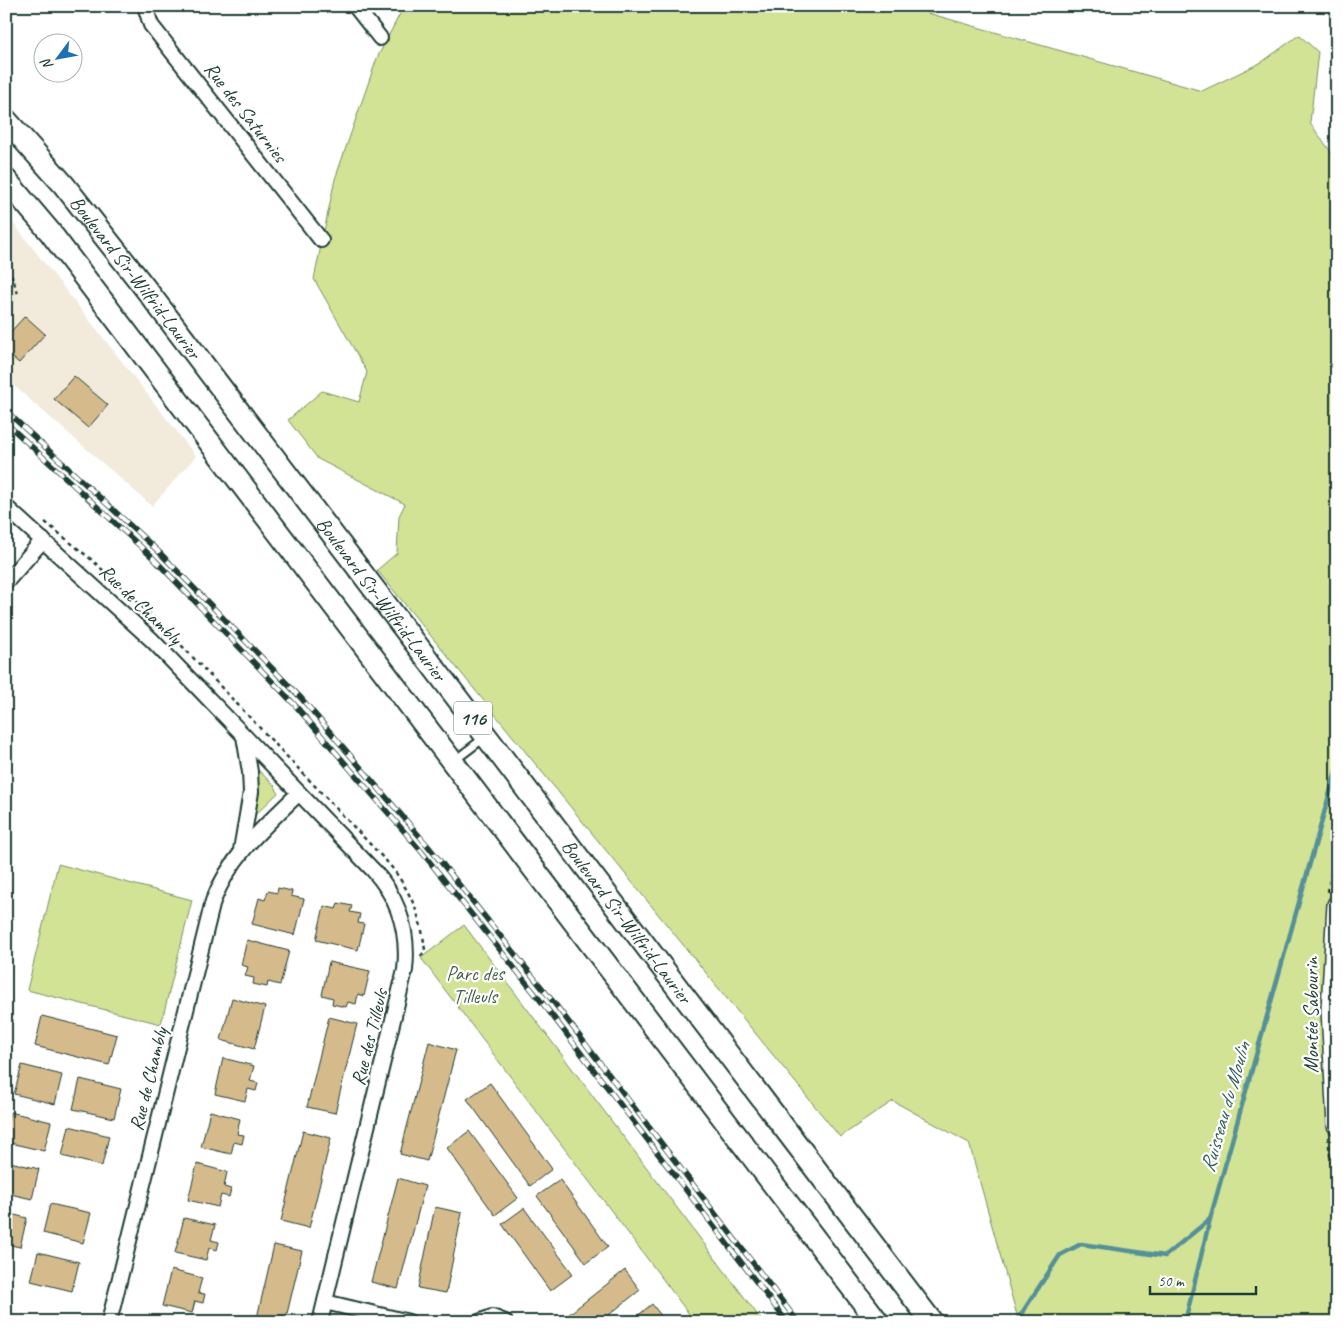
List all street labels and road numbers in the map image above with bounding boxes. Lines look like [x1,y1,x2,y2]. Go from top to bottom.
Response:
street label: Rue des Saturnies [199,57,294,169]
street label: Boulevard Sir-Wilfrid-Laurier [64,191,208,366]
street label: Boulevard Sir-Wilfrid-Laurier [311,512,453,688]
street label: Rue de Chambly [94,559,189,651]
road number: 116 [454,701,492,734]
street label: Boulevard Sir-Wilfrid-Laurier [556,834,698,1010]
street label: Montée Sabourin [1299,956,1324,1073]
street label: Rue des Tilleuls [345,984,394,1088]
street label: Rue de Chambly [124,1023,174,1133]

